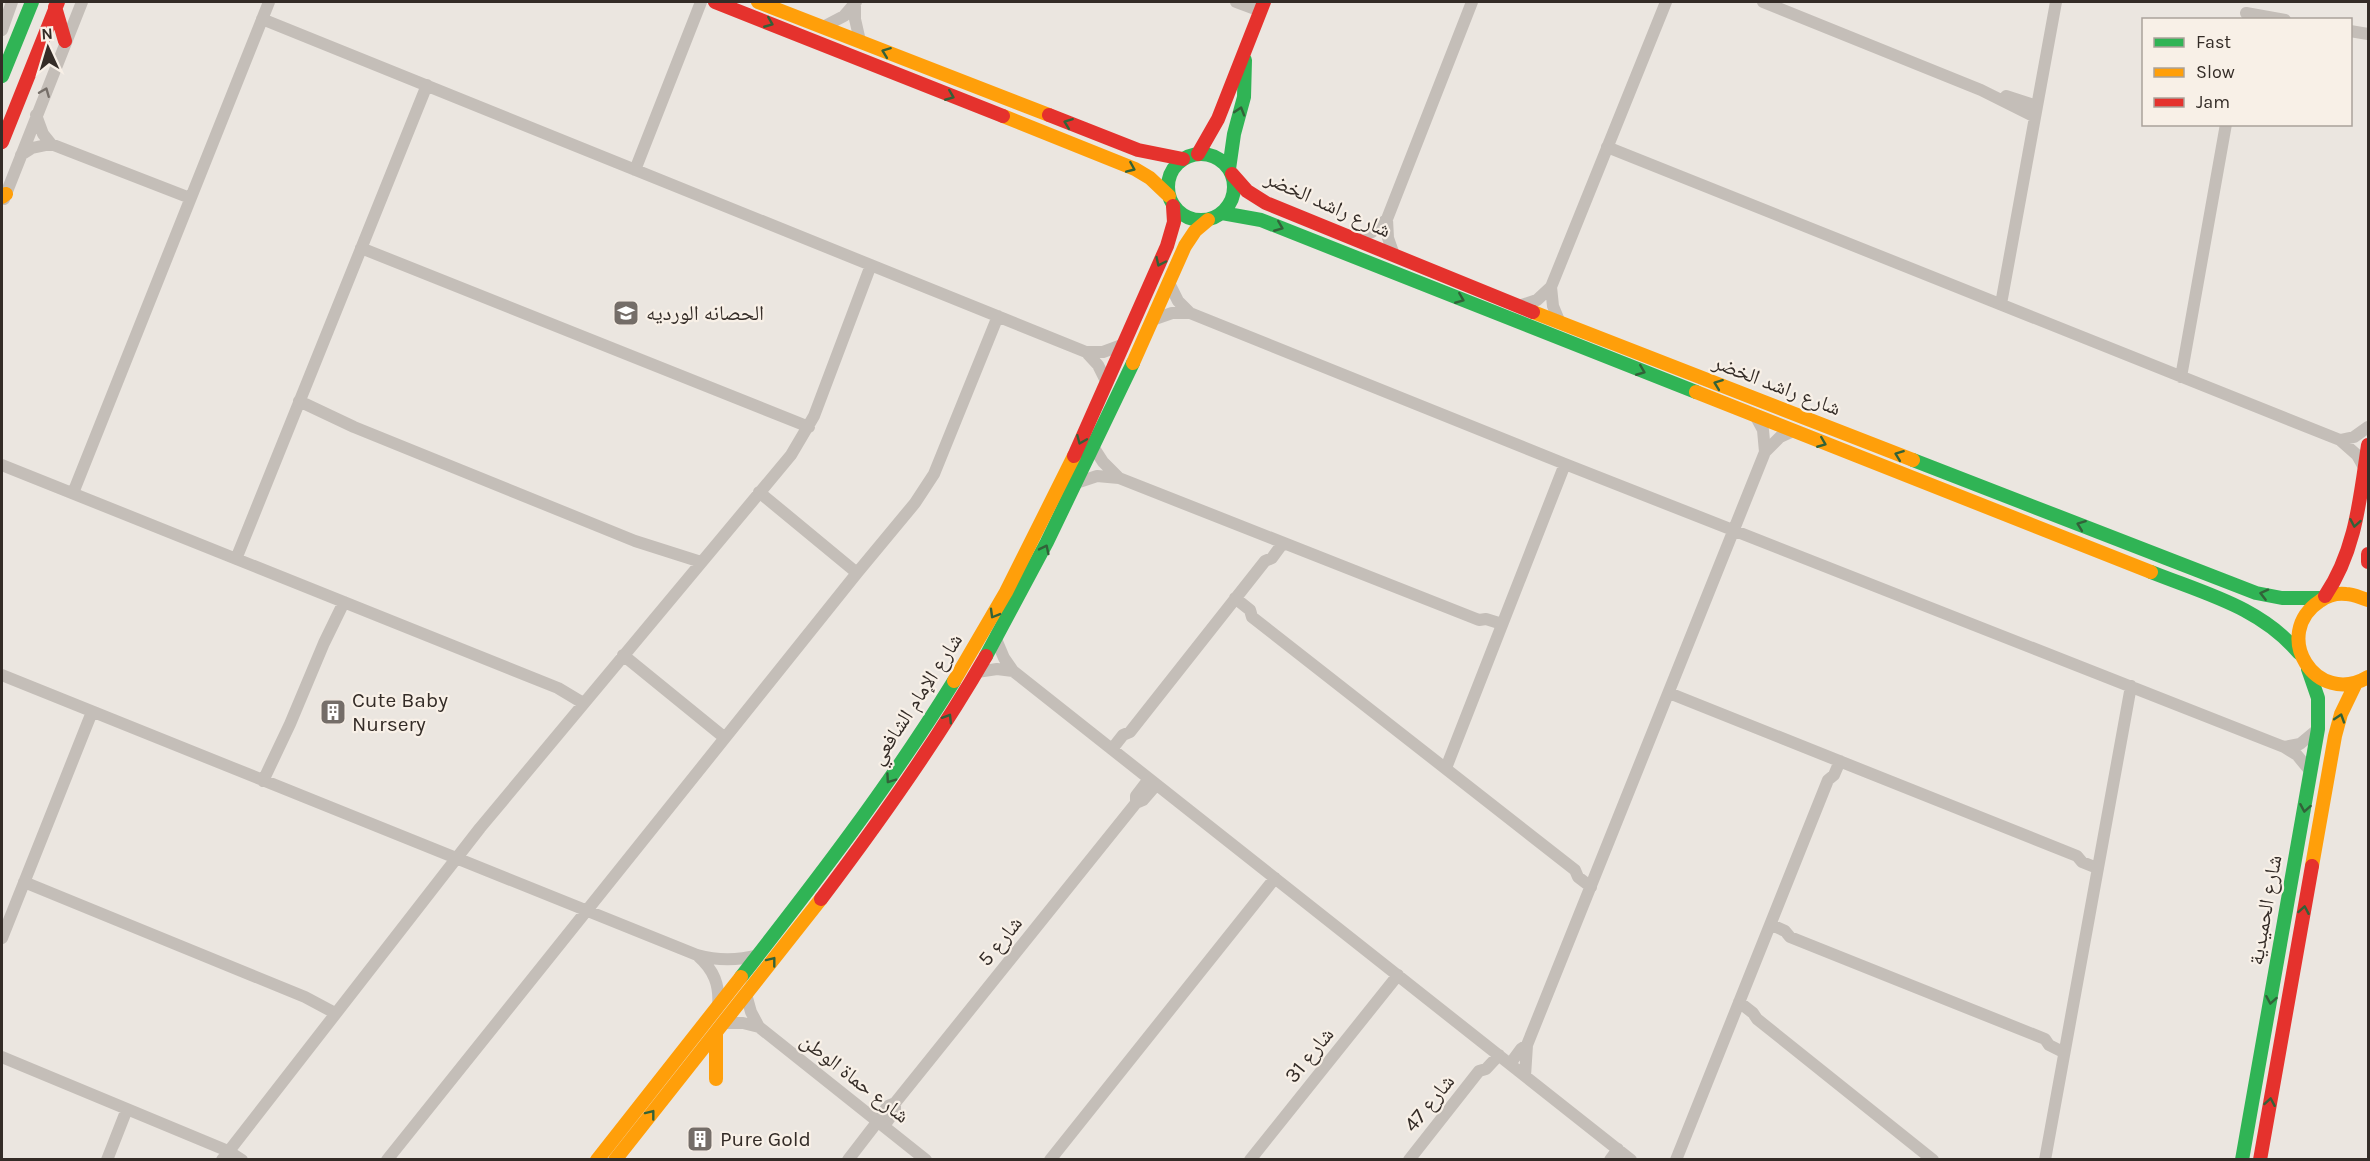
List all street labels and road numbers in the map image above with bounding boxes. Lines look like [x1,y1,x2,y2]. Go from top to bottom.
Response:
street label: شارع راشد الخضر [1260,165,1395,243]
street label: شارع راشد الخضر [1708,349,1844,421]
street label: شارع الإمام الشافعي [865,629,971,771]
street label: شارع الحميدية [2244,853,2287,967]
street label: شارع 5 [973,911,1028,971]
street label: شارع 31 [1279,1022,1339,1088]
street label: شارع حماة الوطن [795,1028,914,1129]
street label: شارع 47 [1399,1070,1460,1137]

